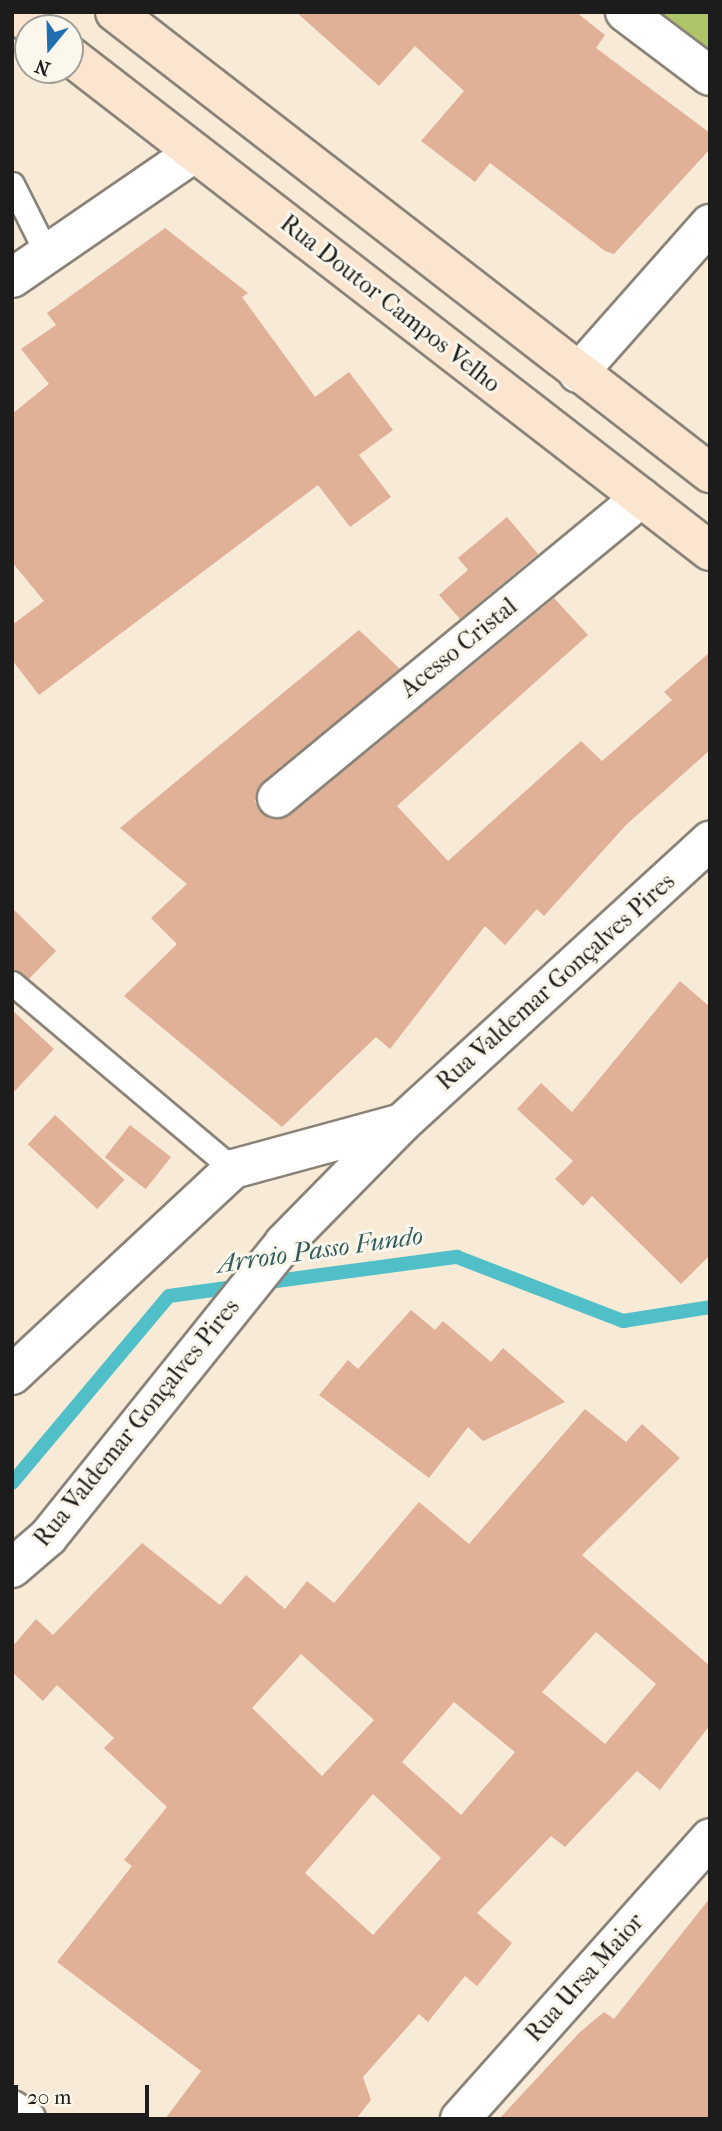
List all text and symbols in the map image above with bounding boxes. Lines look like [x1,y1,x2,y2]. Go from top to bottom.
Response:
north arrow [14,14,84,84]
text: N [32,54,53,80]
street label: Rua Doutor Campos Velho [274,209,506,399]
street label: Acesso Cristal [395,592,523,704]
street label: Rua Valdemar Gonçalves Pires [431,867,681,1097]
water label: Arroio Passo Fundo [215,1220,425,1280]
street label: Rua Valdemar Gonçalves Pires [28,1293,246,1553]
street label: Rua Ursa Maior [520,1908,650,2048]
scale bar [18,2072,152,2116]
text: 20 m [27,2085,71,2109]

